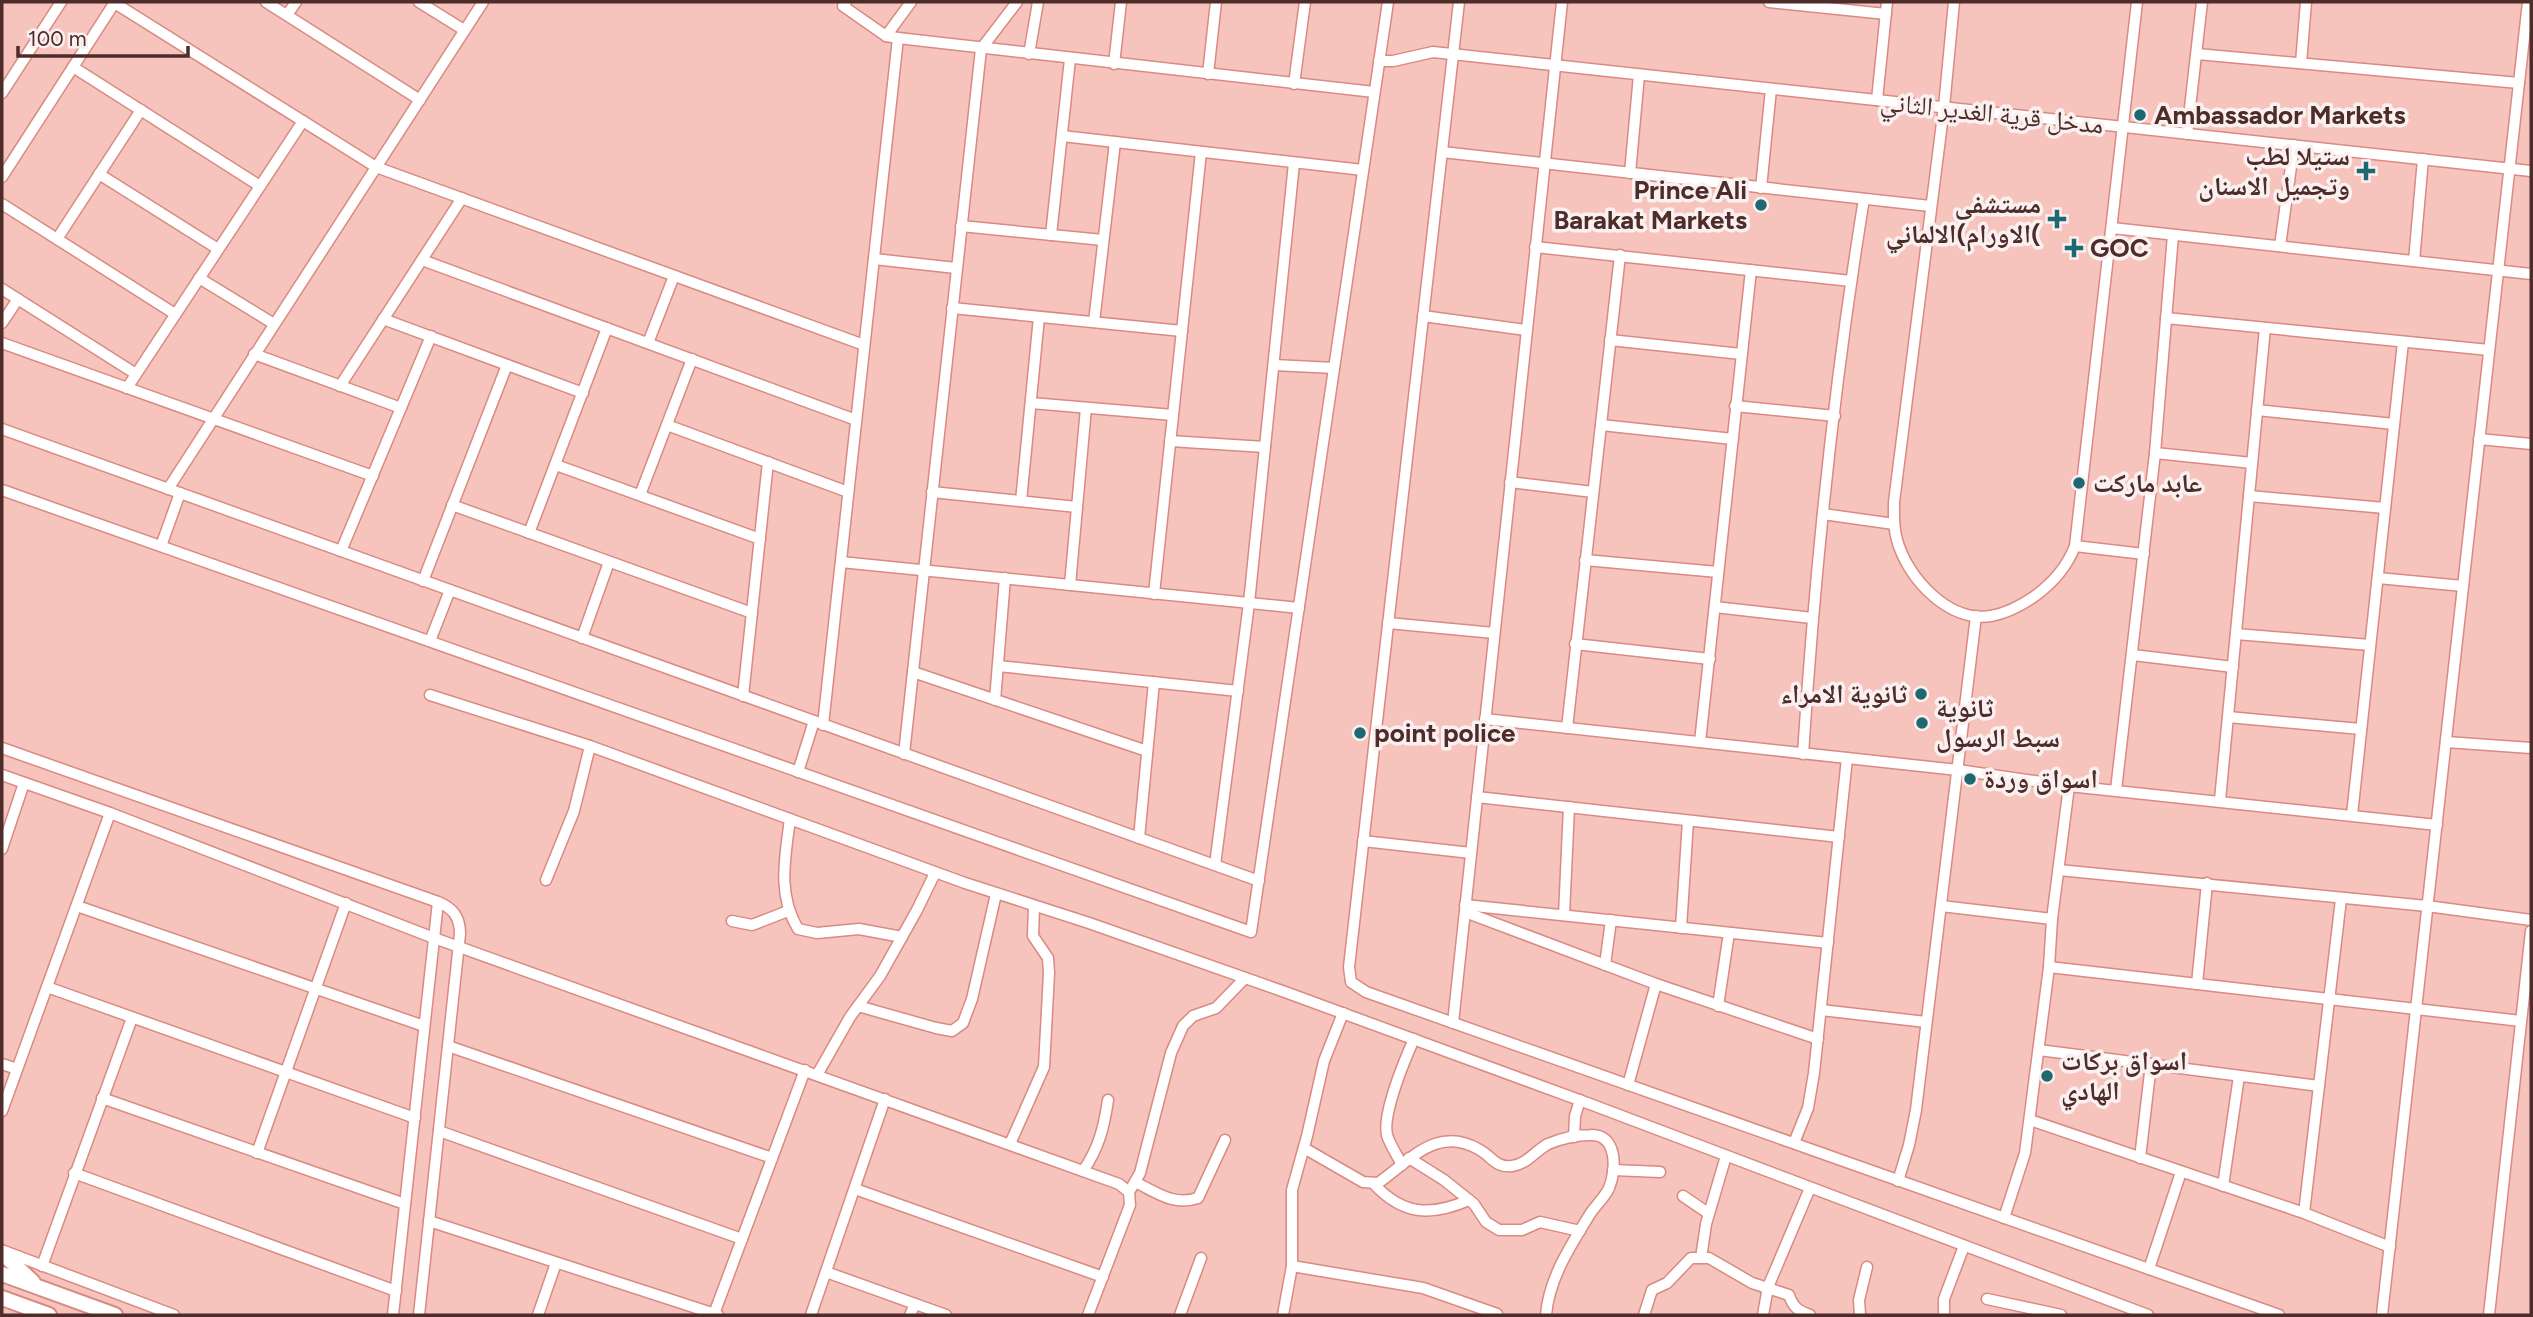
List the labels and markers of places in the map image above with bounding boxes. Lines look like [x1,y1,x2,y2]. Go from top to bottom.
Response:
place label: Ambassador Markets [2154,99,2406,131]
marker: Ambassador Markets [2132,107,2148,123]
place label: ستيلا لطب وتجميل الاسنان [2198,140,2350,202]
marker: ستيلا لطب وتجميل الاسنان [2356,161,2376,181]
place label: Prince Ali Barakat Markets [1553,174,1747,236]
place label: مستشفى الاورام)الالماني( [1886,188,2041,254]
marker: Prince Ali Barakat Markets [1753,197,1769,213]
marker: مستشفى الاورام)الالماني( [2047,209,2067,229]
place label: GOC [2090,232,2149,264]
marker: GOC [2064,238,2084,258]
place label: عابد ماركت [2093,467,2202,499]
marker: عابد ماركت [2071,475,2087,491]
place label: ثانوية الامراء [1780,678,1907,710]
marker: ثانوية الامراء [1913,686,1929,702]
place label: ثانوية سبط الرسول [1936,692,2060,754]
marker: ثانوية سبط الرسول [1914,715,1930,731]
place label: point police [1374,717,1516,749]
marker: point police [1352,725,1368,741]
place label: اسواق وردة [1984,763,2098,795]
marker: اسواق وردة [1962,771,1978,787]
place label: اسواق بركات الهادي [2061,1045,2187,1111]
marker: اسواق بركات الهادي [2039,1068,2055,1084]

